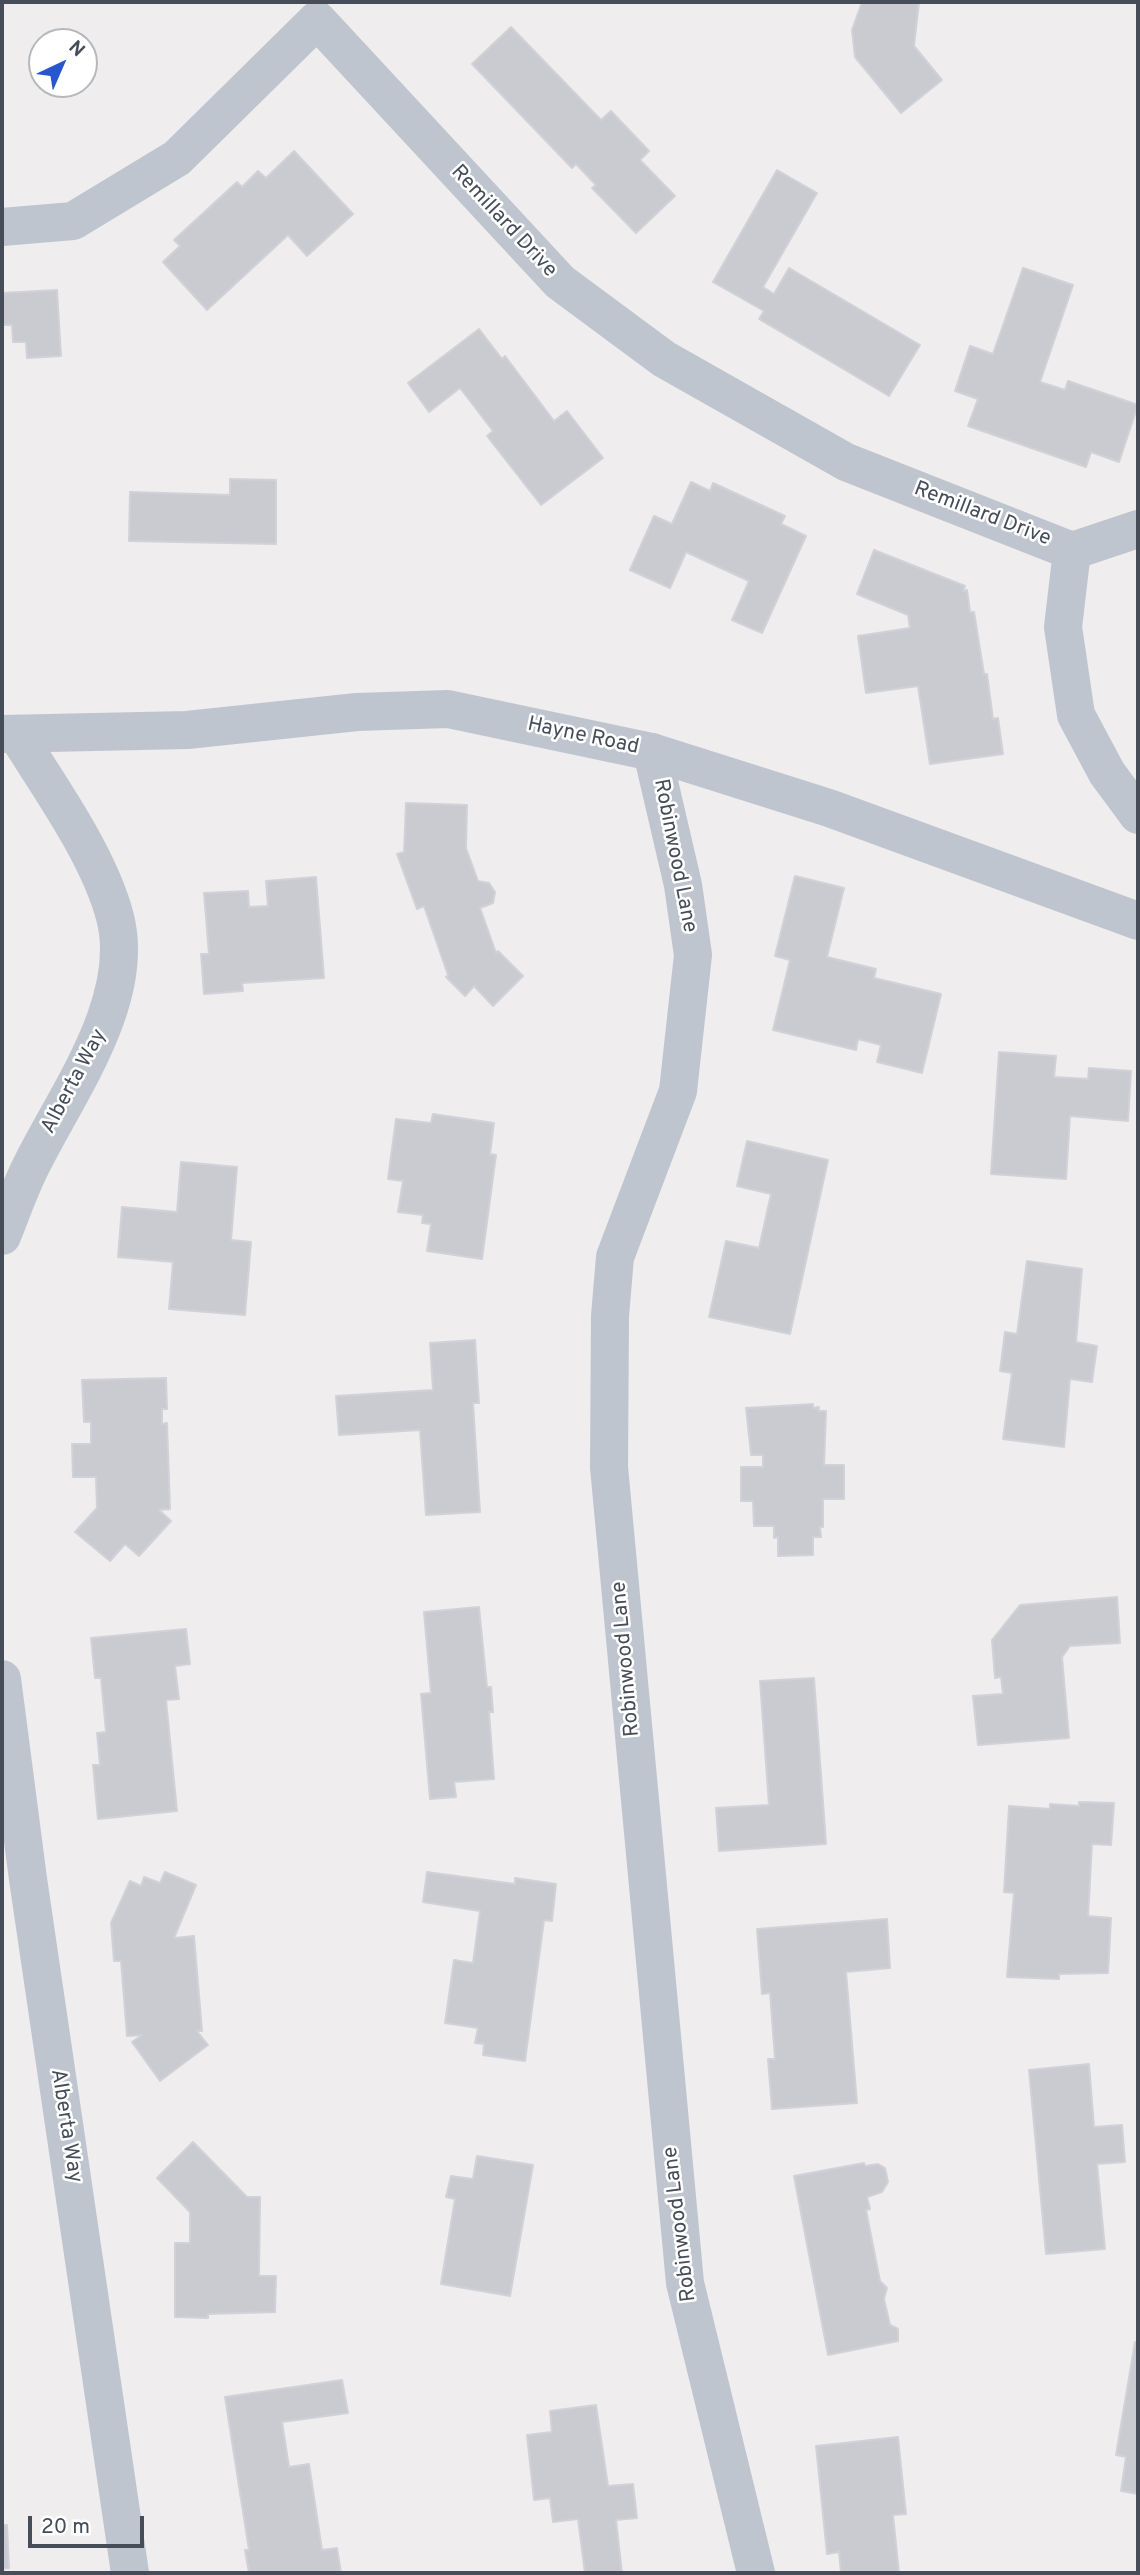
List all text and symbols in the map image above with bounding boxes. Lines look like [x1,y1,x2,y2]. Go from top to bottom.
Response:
north arrow [28,28,98,98]
text: N [63,36,89,63]
street label: Remillard Drive [445,161,561,283]
street label: Remillard Drive [910,477,1054,553]
street label: Hayne Road [525,713,641,761]
street label: Robinwood Lane [647,777,701,935]
street label: Alberta Way [37,1025,113,1139]
street label: Robinwood Lane [608,1580,646,1738]
street label: Alberta Way [44,2067,86,2185]
street label: Robinwood Lane [659,2145,703,2303]
scale bar [32,2502,147,2546]
text: 20 m [41,2514,90,2541]

